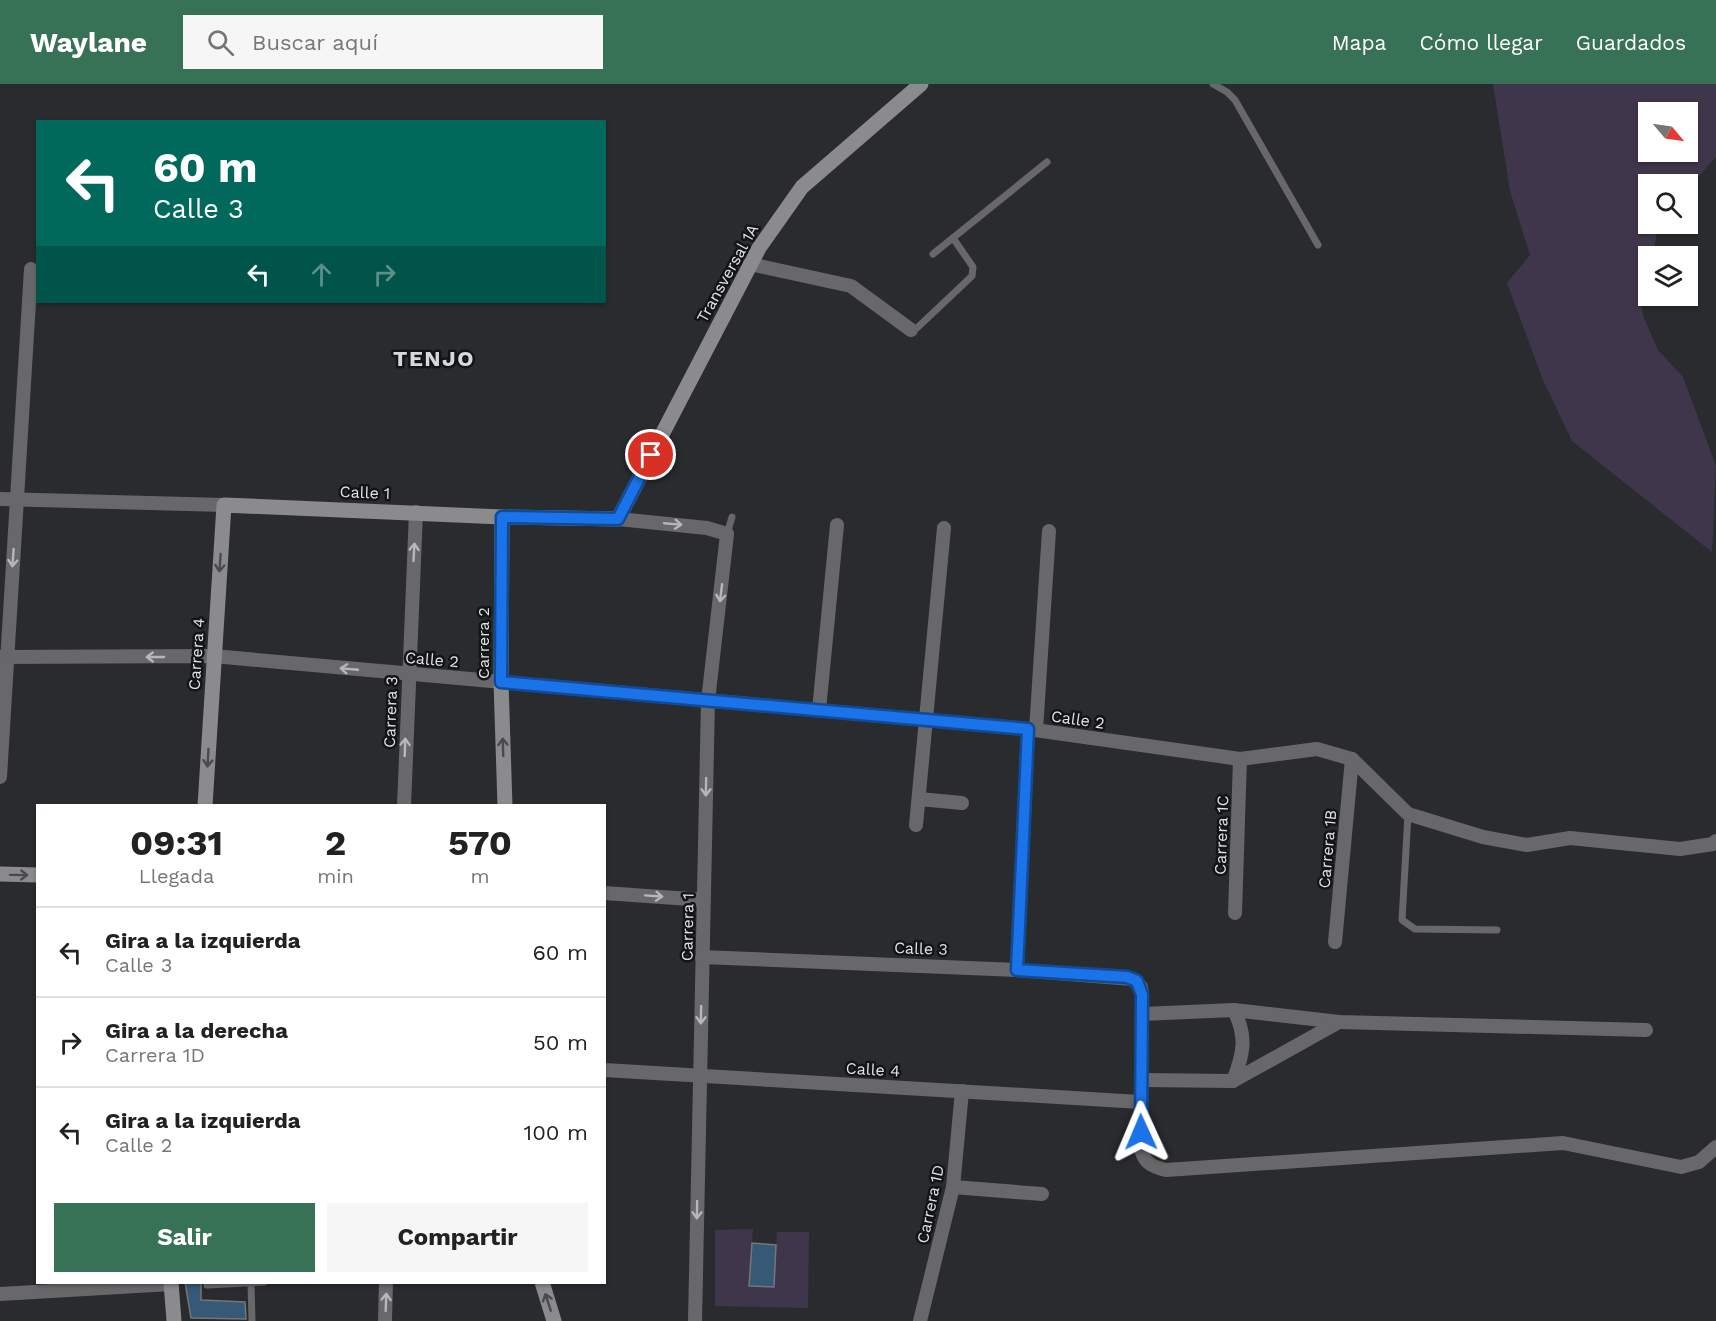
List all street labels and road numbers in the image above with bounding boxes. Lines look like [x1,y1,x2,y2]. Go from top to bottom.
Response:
street label: Transversal 1A [693,220,763,326]
street label: Calle 1 [339,482,391,503]
street label: Carrera 2 [474,607,493,679]
street label: Carrera 4 [185,617,209,691]
street label: Calle 2 [404,648,460,671]
street label: Carrera 3 [380,676,401,748]
street label: Calle 2 [1050,706,1106,733]
street label: Carrera 1C [1211,795,1232,875]
street label: Carrera 1B [1315,809,1340,889]
street label: Carrera 1 [677,893,698,961]
street label: Calle 3 [894,938,948,959]
street label: Calle 4 [845,1059,901,1080]
street label: Carrera 1D [913,1163,948,1245]

